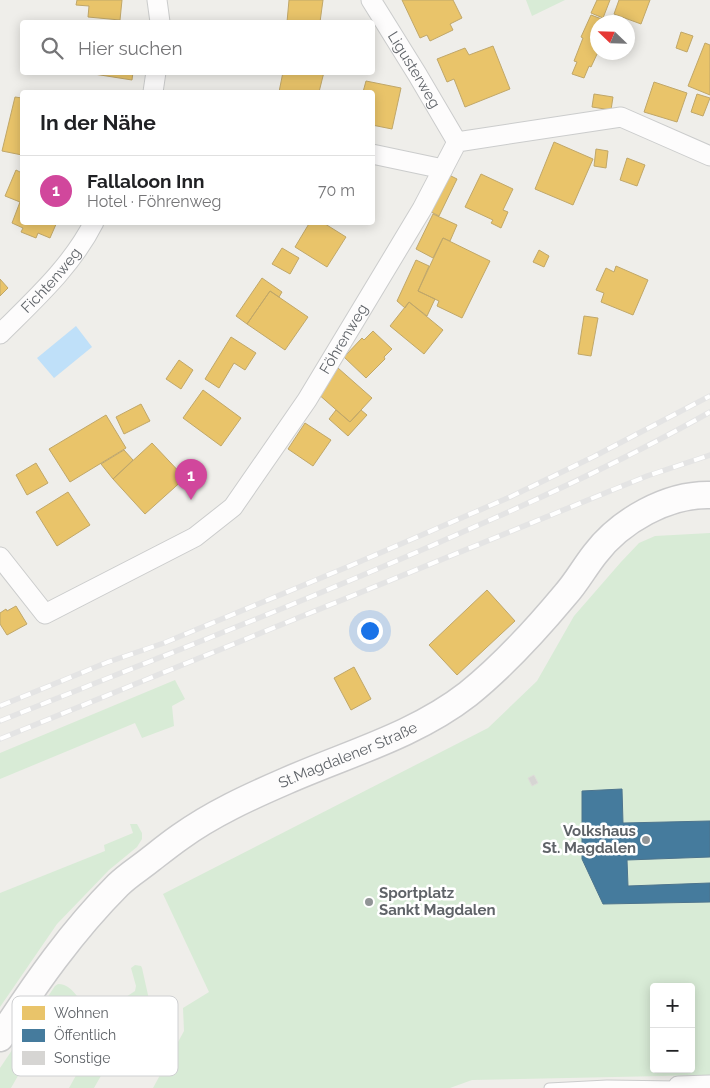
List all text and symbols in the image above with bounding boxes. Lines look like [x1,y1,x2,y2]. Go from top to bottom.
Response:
north arrow [590,15,635,60]
search box [20,20,375,75]
street label: Ligusterweg [384,28,444,111]
icon: search [38,34,66,62]
text: Hier suchen [78,37,183,59]
text: In der Nähe [40,110,156,135]
text: Fallaloon Inn [87,170,204,192]
text: 1 [52,181,60,200]
text: 70 m [318,181,355,200]
text: Hotel · Föhrenweg [87,192,221,211]
street label: Fichtenweg [17,244,85,317]
street label: Föhrenweg [316,301,372,377]
pin: 1 [175,459,207,500]
your location [357,618,383,644]
street label: St.Magdalener Straße [276,718,420,792]
place label: Volkshaus St. Magdalen [542,822,636,857]
marker: Volkshaus St. Magdalen [640,834,652,846]
place label: Sportplatz Sankt Magdalen [379,884,496,919]
marker: Sportplatz Sankt Magdalen [363,896,375,908]
map controls [650,983,695,1073]
button: + [650,983,695,1028]
legend [12,996,178,1076]
text: Wohnen [54,1005,109,1021]
text: Öffentlich [54,1025,116,1043]
button: − [650,1028,695,1073]
text: Sonstige [54,1050,110,1066]

